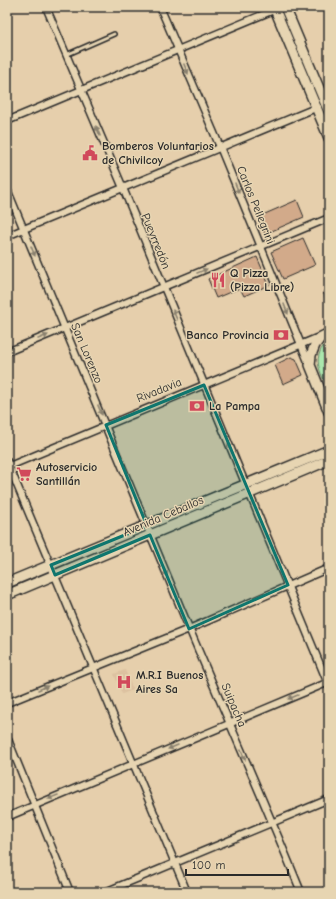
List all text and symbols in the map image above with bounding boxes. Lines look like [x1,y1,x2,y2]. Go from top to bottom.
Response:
one-way arrow [183,63,189,74]
one-way arrow [95,124,101,136]
place label: Bomberos Voluntarios de Chivilcoy [102,139,214,167]
public building icon: Bomberos Voluntarios de Chivilcoy [81,144,99,162]
street label: Carlos Pellegrini [234,164,278,246]
one-way arrow [234,183,240,195]
street label: Pueyrredón [138,211,174,271]
one-way arrow [30,246,36,257]
place label: Q Pizza (Pizza Libre) [230,266,294,294]
one-way arrow [196,267,208,273]
restaurant icon: Q Pizza (Pizza Libre) [209,271,227,289]
one-way arrow [283,303,289,314]
one-way arrow [172,310,178,321]
street label: San Lorenzo [68,321,106,385]
bank icon: Banco Provincia [272,326,290,344]
place label: Banco Provincia [186,328,269,342]
one-way arrow [37,333,49,339]
street label: Rivadavia [134,375,184,405]
bank icon: La Pampa [188,397,206,415]
place label: La Pampa [209,399,260,413]
one-way arrow [97,404,103,416]
one-way arrow [227,443,233,454]
place label: Autoservicio Santillán [36,460,97,488]
supermarket icon: Autoservicio Santillán [15,465,33,483]
street label: Avenida Ceballos [121,493,205,539]
one-way arrow [163,565,169,577]
place label: M.R.I Buenos Aires Sa [136,668,203,696]
hospital icon: M.R.I Buenos Aires Sa [115,673,133,691]
street label: Suipacha [218,681,250,729]
one-way arrow [37,684,49,691]
one-way arrow [287,694,299,700]
one-way arrow [167,745,179,751]
one-way arrow [241,749,247,761]
one-way arrow [47,795,59,801]
scale bar [186,851,288,877]
text: 100 m [192,858,225,872]

